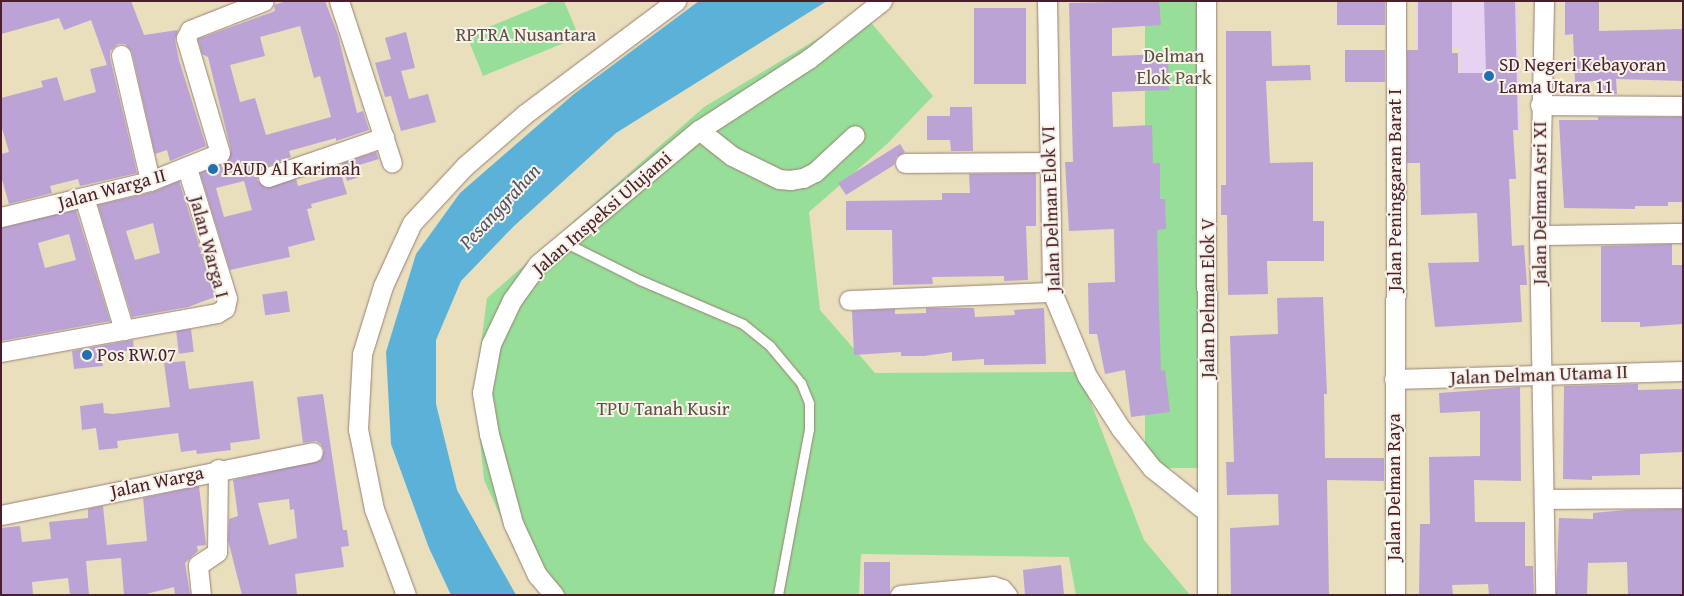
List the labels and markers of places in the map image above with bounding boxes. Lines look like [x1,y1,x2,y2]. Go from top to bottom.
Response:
place label: SD Negeri Kebayoran Lama Utara 11 [1499,54,1666,98]
marker: SD Negeri Kebayoran Lama Utara 11 [1483,70,1495,82]
place label: PAUD Al Karimah [223,158,361,180]
marker: PAUD Al Karimah [207,163,219,175]
place label: Pos RW.07 [97,344,176,366]
marker: Pos RW.07 [81,349,93,361]

